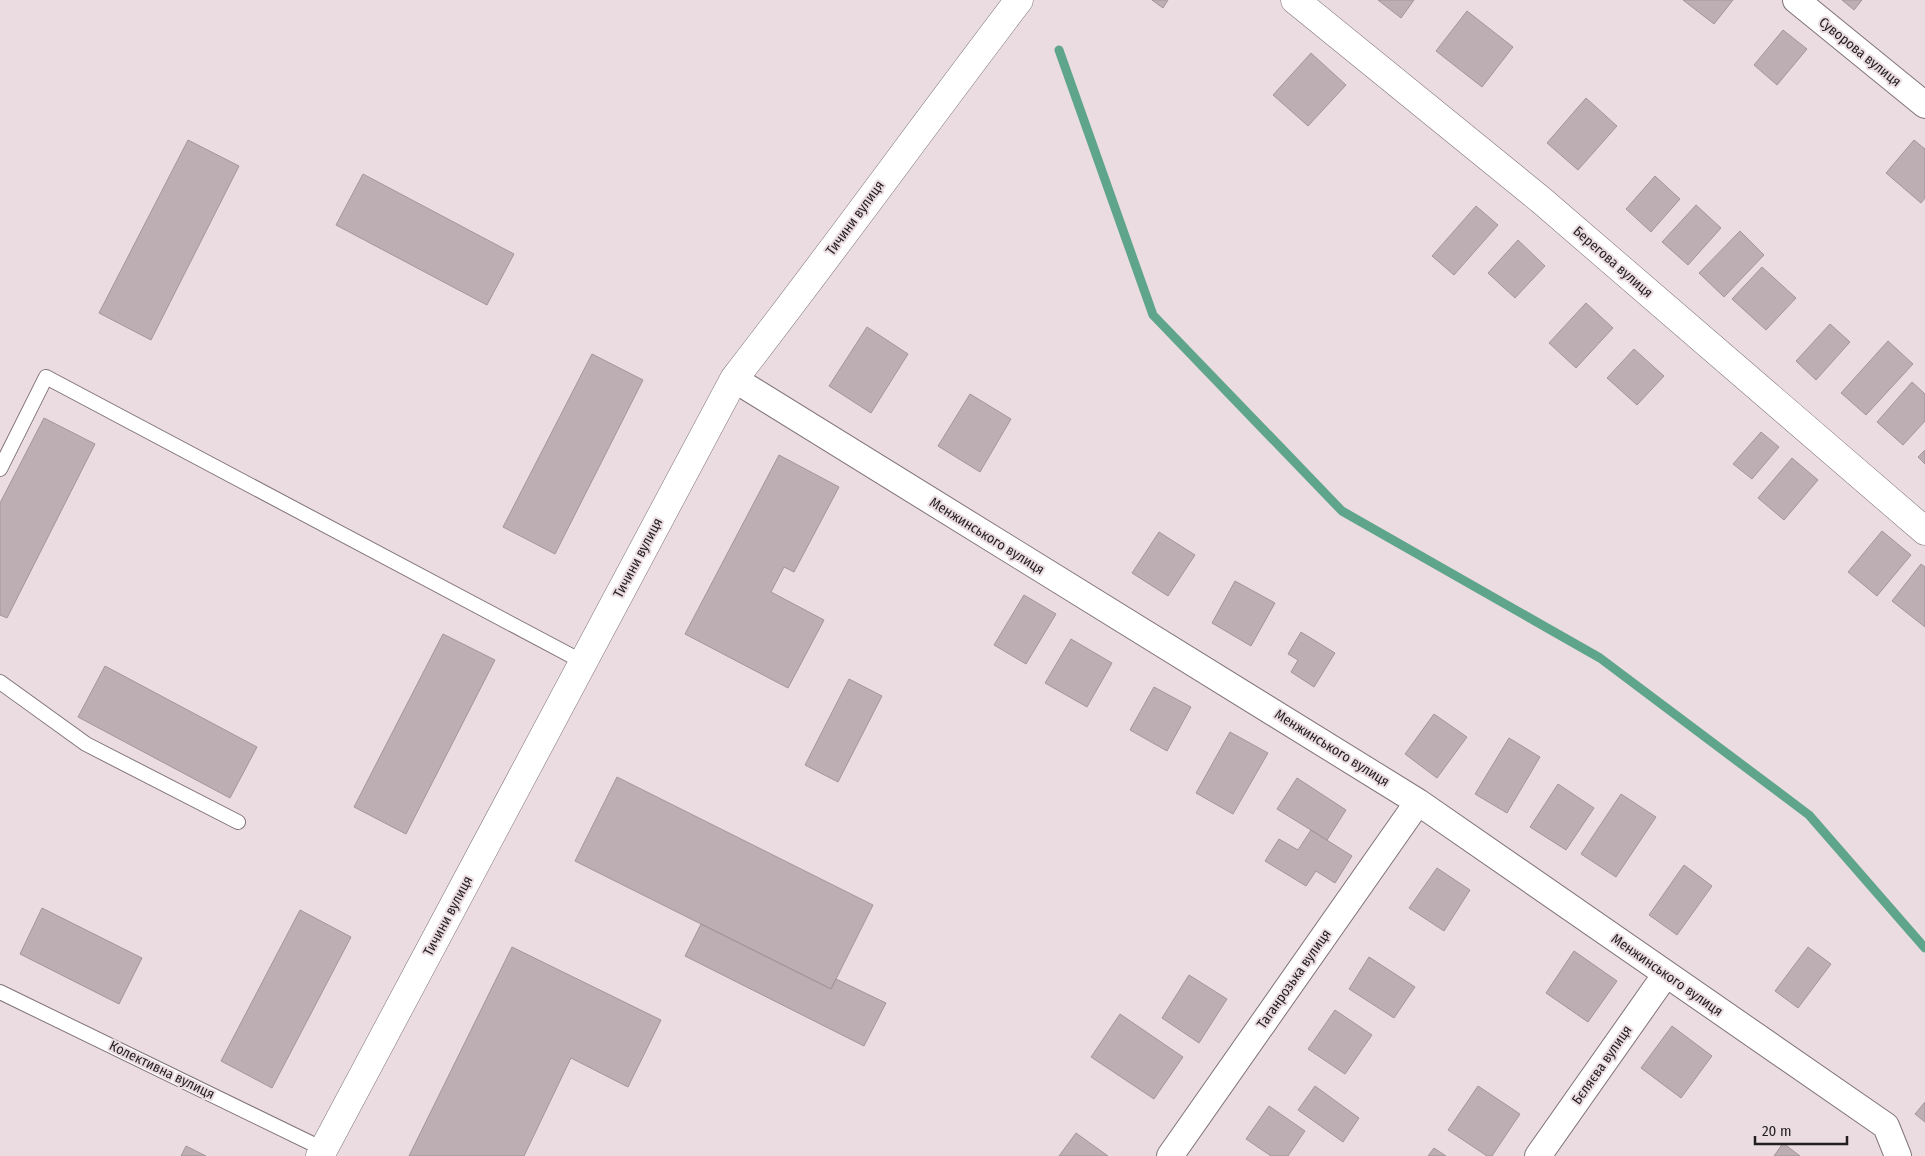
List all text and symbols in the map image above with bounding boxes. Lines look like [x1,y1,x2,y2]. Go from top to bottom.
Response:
street label: Суворова вулиця [1815,14,1905,90]
street label: Тичини вулиця [822,177,888,259]
street label: Берегова вулиця [1570,223,1656,301]
street label: Менжинського вулиця [926,494,1048,578]
street label: Тичини вулиця [610,515,666,601]
street label: Менжинського вулиця [1271,706,1393,790]
street label: Тичини вулиця [420,873,476,959]
street label: Таганрозька вулиця [1253,926,1335,1032]
street label: Менжинського вулиця [1608,930,1726,1020]
street label: Бєляєва вулиця [1568,1022,1636,1108]
street label: Колективна вулиця [107,1037,217,1103]
scale bar [1755,1114,1848,1146]
text: 20 m [1762,1122,1792,1140]

